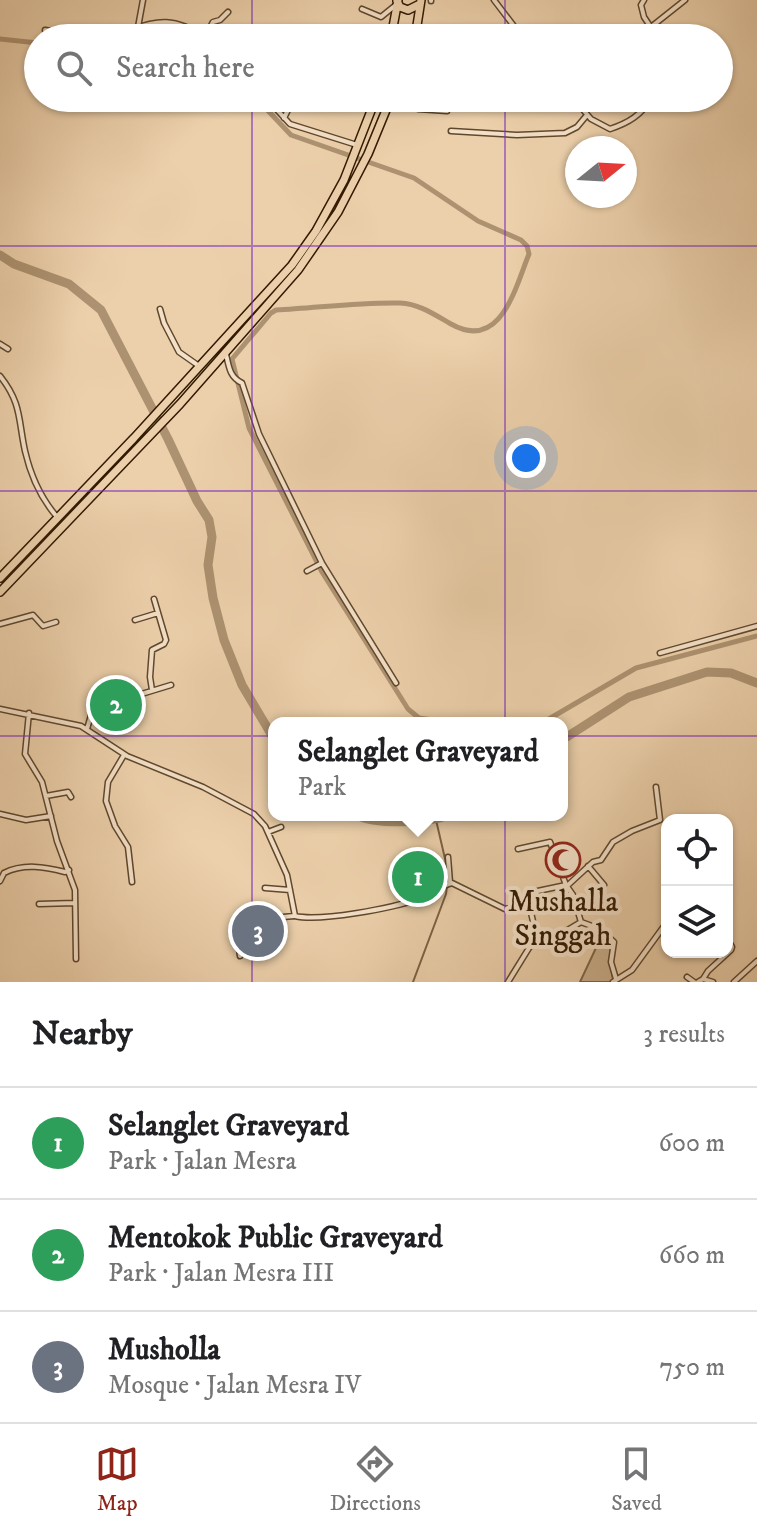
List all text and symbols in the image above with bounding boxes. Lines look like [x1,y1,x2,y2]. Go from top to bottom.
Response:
search box [24,24,733,112]
icon: search [52,46,96,90]
text: Search here [116,50,255,87]
north arrow [565,136,637,208]
your location [506,438,546,478]
pin: 2 [90,675,142,735]
popup [268,717,568,821]
text: Selanglet Graveyard [298,734,538,771]
text: Park [298,771,346,804]
map controls [661,814,733,958]
button: locate [661,814,733,886]
mosque icon: Mushalla Singgah [544,841,582,879]
pin: 1 [392,847,444,907]
place label: Mushalla Singgah [508,884,619,955]
button: layers [661,886,733,958]
pin: 3 [232,901,284,961]
text: Nearby [32,1013,133,1055]
text: 3 results [643,1018,725,1051]
text: Selanglet Graveyard [108,1108,349,1145]
text: 1 [53,1127,63,1160]
text: 600 m [658,1127,725,1160]
text: Park · Jalan Mesra [108,1145,296,1178]
text: Mentokok Public Graveyard [108,1220,443,1257]
text: 2 [52,1239,64,1272]
text: 660 m [659,1239,725,1272]
text: Park · Jalan Mesra III [108,1257,334,1290]
text: Musholla [108,1332,220,1369]
text: 3 [53,1351,63,1384]
text: 750 m [659,1351,725,1384]
text: Mosque · Jalan Mesra IV [108,1369,362,1402]
tab: Map [95,1442,139,1517]
tab: Directions [330,1442,421,1517]
tab: Saved [611,1442,662,1517]

